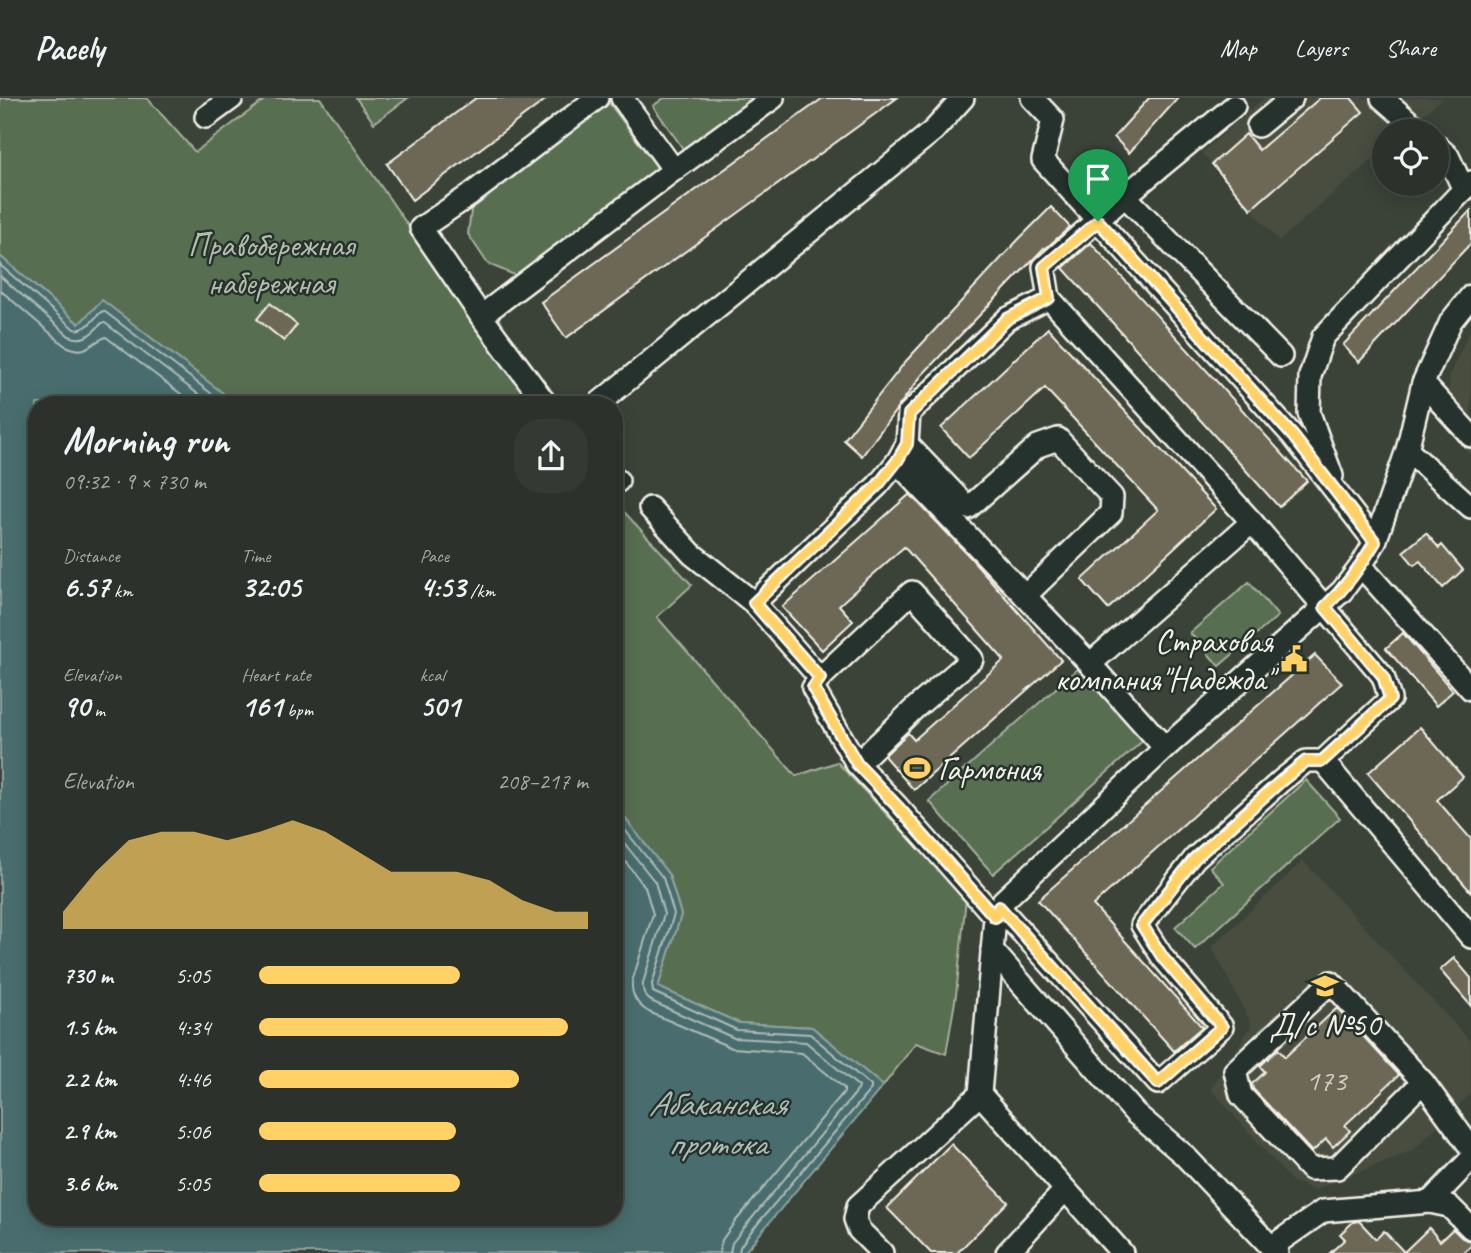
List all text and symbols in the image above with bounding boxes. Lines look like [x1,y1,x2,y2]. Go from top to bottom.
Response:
text: Pacely [35,27,104,69]
text: Map [1220,33,1257,63]
text: Layers [1295,33,1348,63]
text: Share [1386,33,1436,63]
map controls [1372,119,1449,196]
button: locate [1372,119,1449,196]
pin [1068,149,1128,221]
icon: arrive [1079,160,1117,198]
park label: Правобережная набережная [188,224,357,304]
text: Morning run [63,417,229,464]
button: share [514,419,588,493]
text: 09:32 · 9 × 730 m [63,467,206,496]
text: Distance [63,544,120,568]
text: Time [241,544,270,568]
text: Pace [420,544,449,568]
text: 6.57 [63,568,109,606]
text: 32:05 [241,568,301,606]
text: 4:53 [420,568,466,606]
text: km [109,579,133,603]
text: /km [466,579,495,603]
place label: Страховая компания"Надежда" [1055,620,1279,700]
public building icon: Страховая компания"Надежда" [1279,644,1309,674]
text: Elevation [63,663,121,687]
text: Heart rate [241,663,311,687]
text: kcal [420,663,445,687]
text: 90 [63,687,90,725]
text: 161 [241,687,282,725]
text: 501 [420,687,460,725]
text: m [90,698,105,722]
text: bpm [282,698,313,722]
place label: Гармония [938,748,1042,790]
sports icon: Гармония [902,753,932,783]
text: Elevation [63,767,134,796]
text: 208–217 m [497,767,588,796]
text: 730 m [63,961,113,990]
text: 5:05 [175,961,211,990]
school or university icon: Д/с №50 [1310,971,1340,1001]
place label: Д/с №50 [1269,1004,1383,1046]
text: 1.5 km [63,1013,116,1042]
text: 4:34 [175,1013,211,1042]
house number: 173 [1306,1061,1349,1099]
text: 2.2 km [63,1065,117,1094]
text: 4:46 [175,1065,211,1094]
water label: Абаканская протока [648,1081,790,1166]
text: 2.9 km [63,1117,116,1146]
text: 5:06 [175,1117,211,1146]
text: 3.6 km [63,1169,117,1198]
text: 5:05 [175,1169,211,1198]

